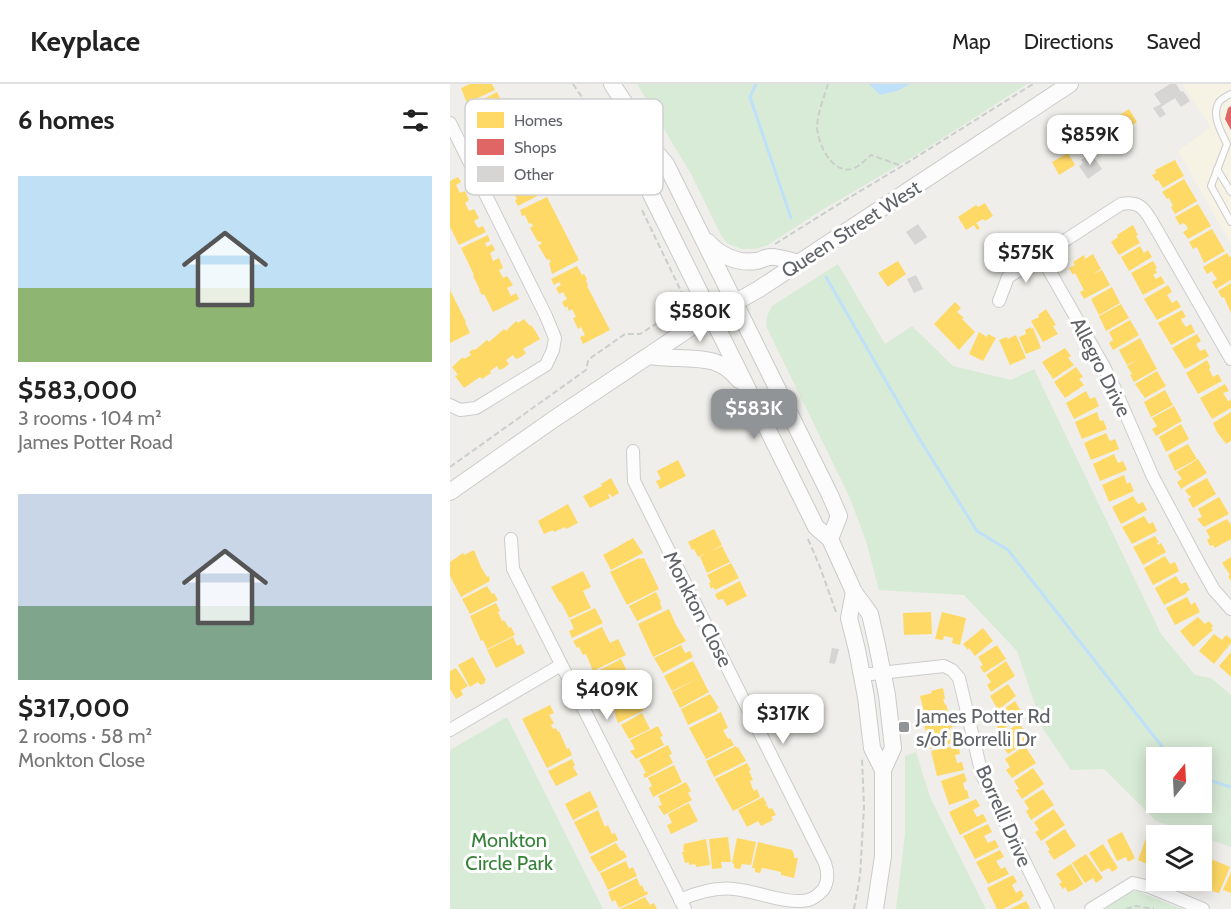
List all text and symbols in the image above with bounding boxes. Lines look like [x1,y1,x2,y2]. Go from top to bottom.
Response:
text: Keyplace [30,24,140,58]
text: Map [952,29,991,54]
text: Directions [1024,29,1113,54]
text: Saved [1146,29,1201,54]
legend [465,99,663,195]
text: 6 homes [18,104,115,136]
icon: filters [399,104,432,137]
text: Homes [514,111,563,130]
pin: $859K [1048,115,1132,166]
text: $859K [1061,122,1119,146]
text: Shops [514,138,557,157]
text: Other [514,165,555,184]
street label: Queen Street West [777,175,925,283]
icon: home [171,215,279,323]
pin: $575K [984,233,1068,284]
text: $575K [998,240,1054,264]
pin: $580K [658,292,742,343]
text: $580K [669,299,731,323]
street label: Allegro Drive [1066,313,1136,421]
text: $583,000 [18,374,138,406]
pin: $583K [712,389,796,440]
text: $583K [725,396,783,420]
text: 3 rooms · 104 m² [18,406,162,430]
text: James Potter Road [18,430,173,454]
icon: home [171,533,279,641]
street label: Monkton Close [658,547,738,671]
pin: $409K [565,670,649,721]
text: $409K [576,677,638,701]
text: $317,000 [18,692,130,724]
pin: $317K [741,694,825,745]
text: $317K [757,701,809,725]
place label: James Potter Rd s/of Borrelli Dr [915,704,1050,751]
marker: James Potter Rd s/of Borrelli Dr [897,720,911,734]
text: 2 rooms · 58 m² [18,724,152,748]
north arrow [1146,747,1212,813]
map controls [1146,747,1212,891]
text: Monkton Close [18,748,145,772]
street label: Borrelli Drive [971,762,1037,870]
button: layers [1146,825,1212,891]
park label: Monkton Circle Park [465,828,553,875]

